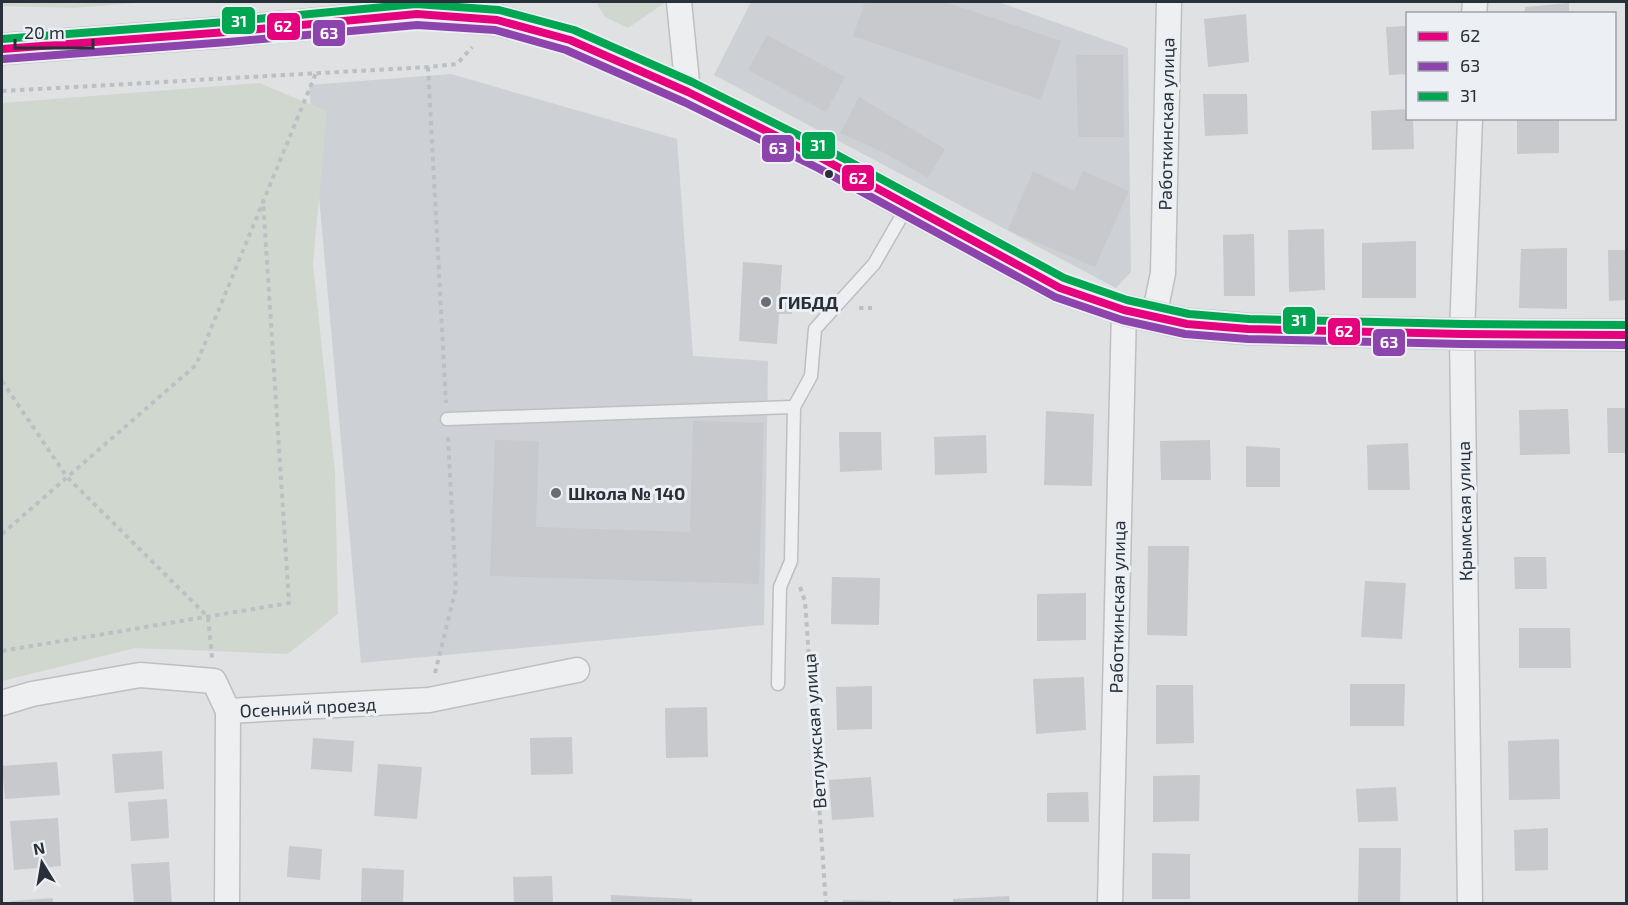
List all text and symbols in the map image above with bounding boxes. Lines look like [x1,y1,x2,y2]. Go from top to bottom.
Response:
line badge: 31 [221,6,256,35]
text: 31 [231,11,247,30]
scale bar [15,12,93,50]
line badge: 62 [266,12,301,41]
legend [1406,12,1616,120]
text: 62 [274,16,292,35]
line badge: 63 [312,19,346,47]
text: 20 m [24,21,65,43]
text: 63 [320,23,338,42]
text: 62 [1460,24,1480,46]
street label: Работкинская улица [1153,37,1179,211]
text: 63 [1460,54,1480,76]
text: 31 [1460,84,1477,106]
line badge: 31 [801,131,836,160]
line badge: 63 [761,134,795,163]
text: 31 [810,135,826,154]
text: 63 [769,138,787,157]
line badge: 62 [841,164,875,192]
unlabelled marker [823,168,835,180]
text: 62 [849,168,867,187]
place label: ГИБДД [778,291,838,313]
marker: ГИБДД [759,295,773,309]
line badge: 31 [1282,306,1316,335]
text: 31 [1291,310,1307,329]
line badge: 62 [1327,317,1361,346]
text: 62 [1335,321,1353,340]
line badge: 63 [1372,328,1406,357]
text: 63 [1380,332,1398,351]
street label: Крымская улица [1452,441,1476,581]
place label: Школа № 140 [568,482,685,504]
marker: Школа № 140 [549,486,563,500]
street label: Работкинская улица [1104,520,1130,694]
street label: Ветлужская улица [798,653,830,809]
street label: Осенний проезд [239,692,377,722]
north arrow [12,833,72,893]
text: N [32,837,47,858]

